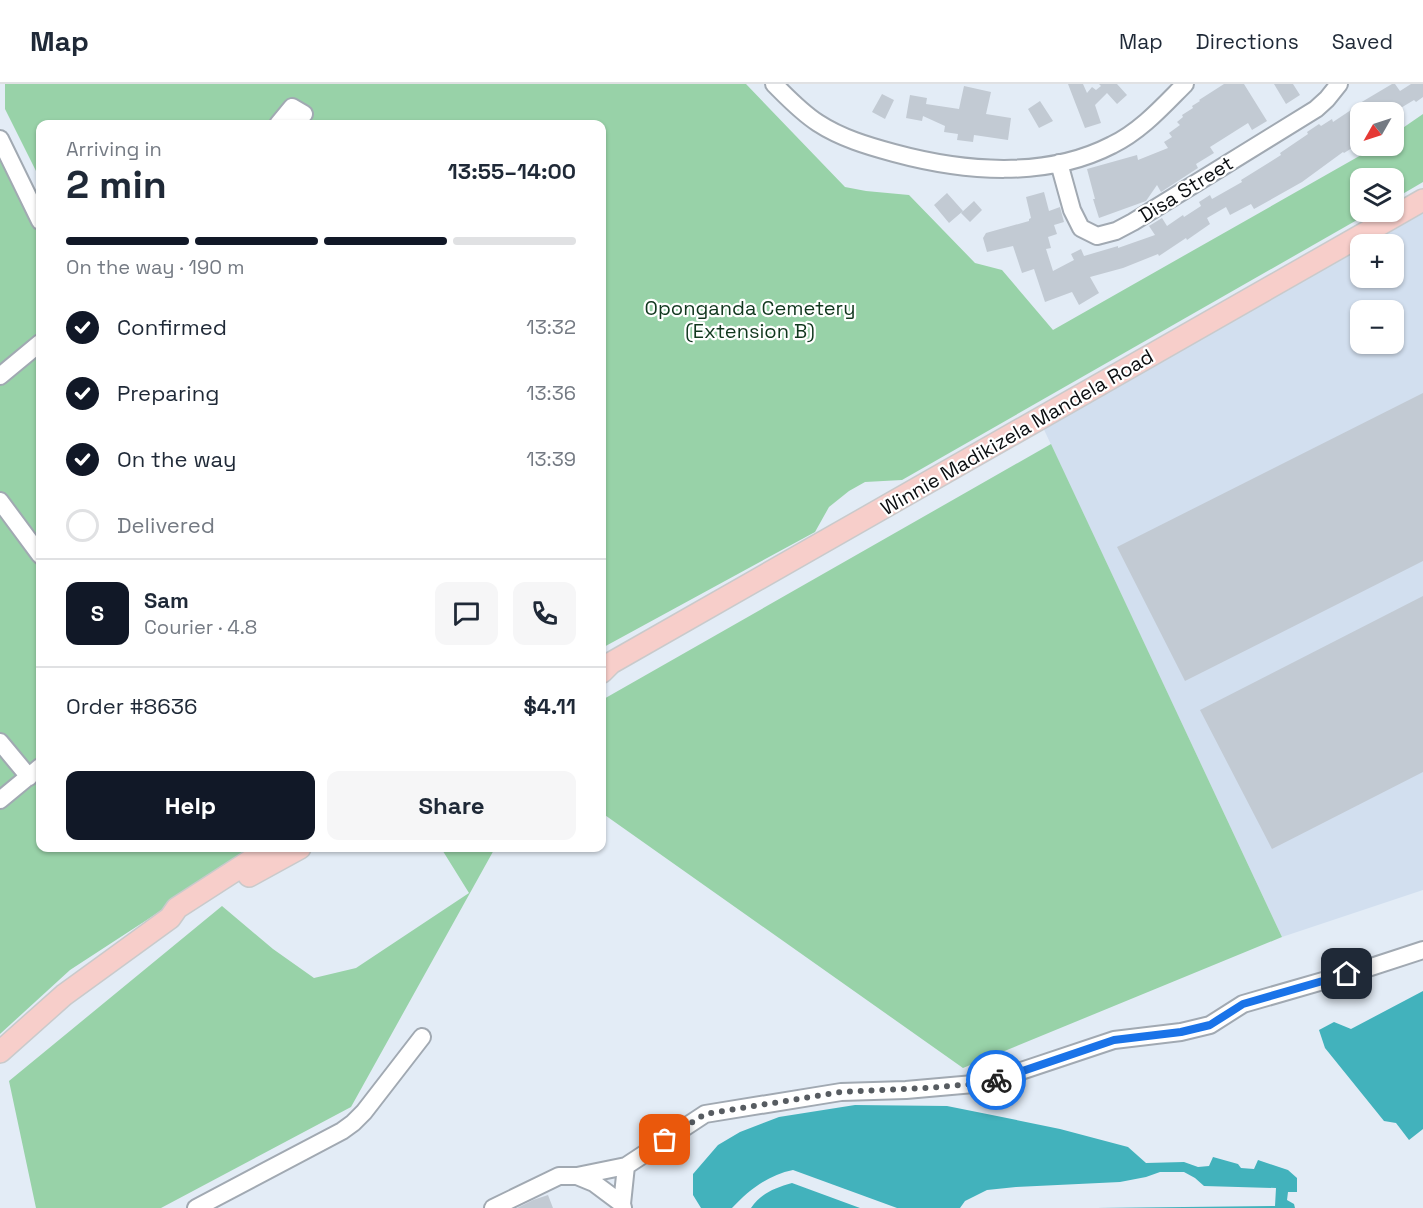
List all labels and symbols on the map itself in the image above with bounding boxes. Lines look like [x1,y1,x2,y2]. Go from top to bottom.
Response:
north arrow [1350,102,1404,156]
street label: Disa Street [1134,150,1238,228]
park label: Oponganda Cemetery (Extension B) [645,295,855,344]
street label: Winnie Madikizela Mandela Road [876,343,1158,521]
pin [1321,948,1372,999]
courier [966,1050,1026,1110]
pin [639,1114,690,1165]

